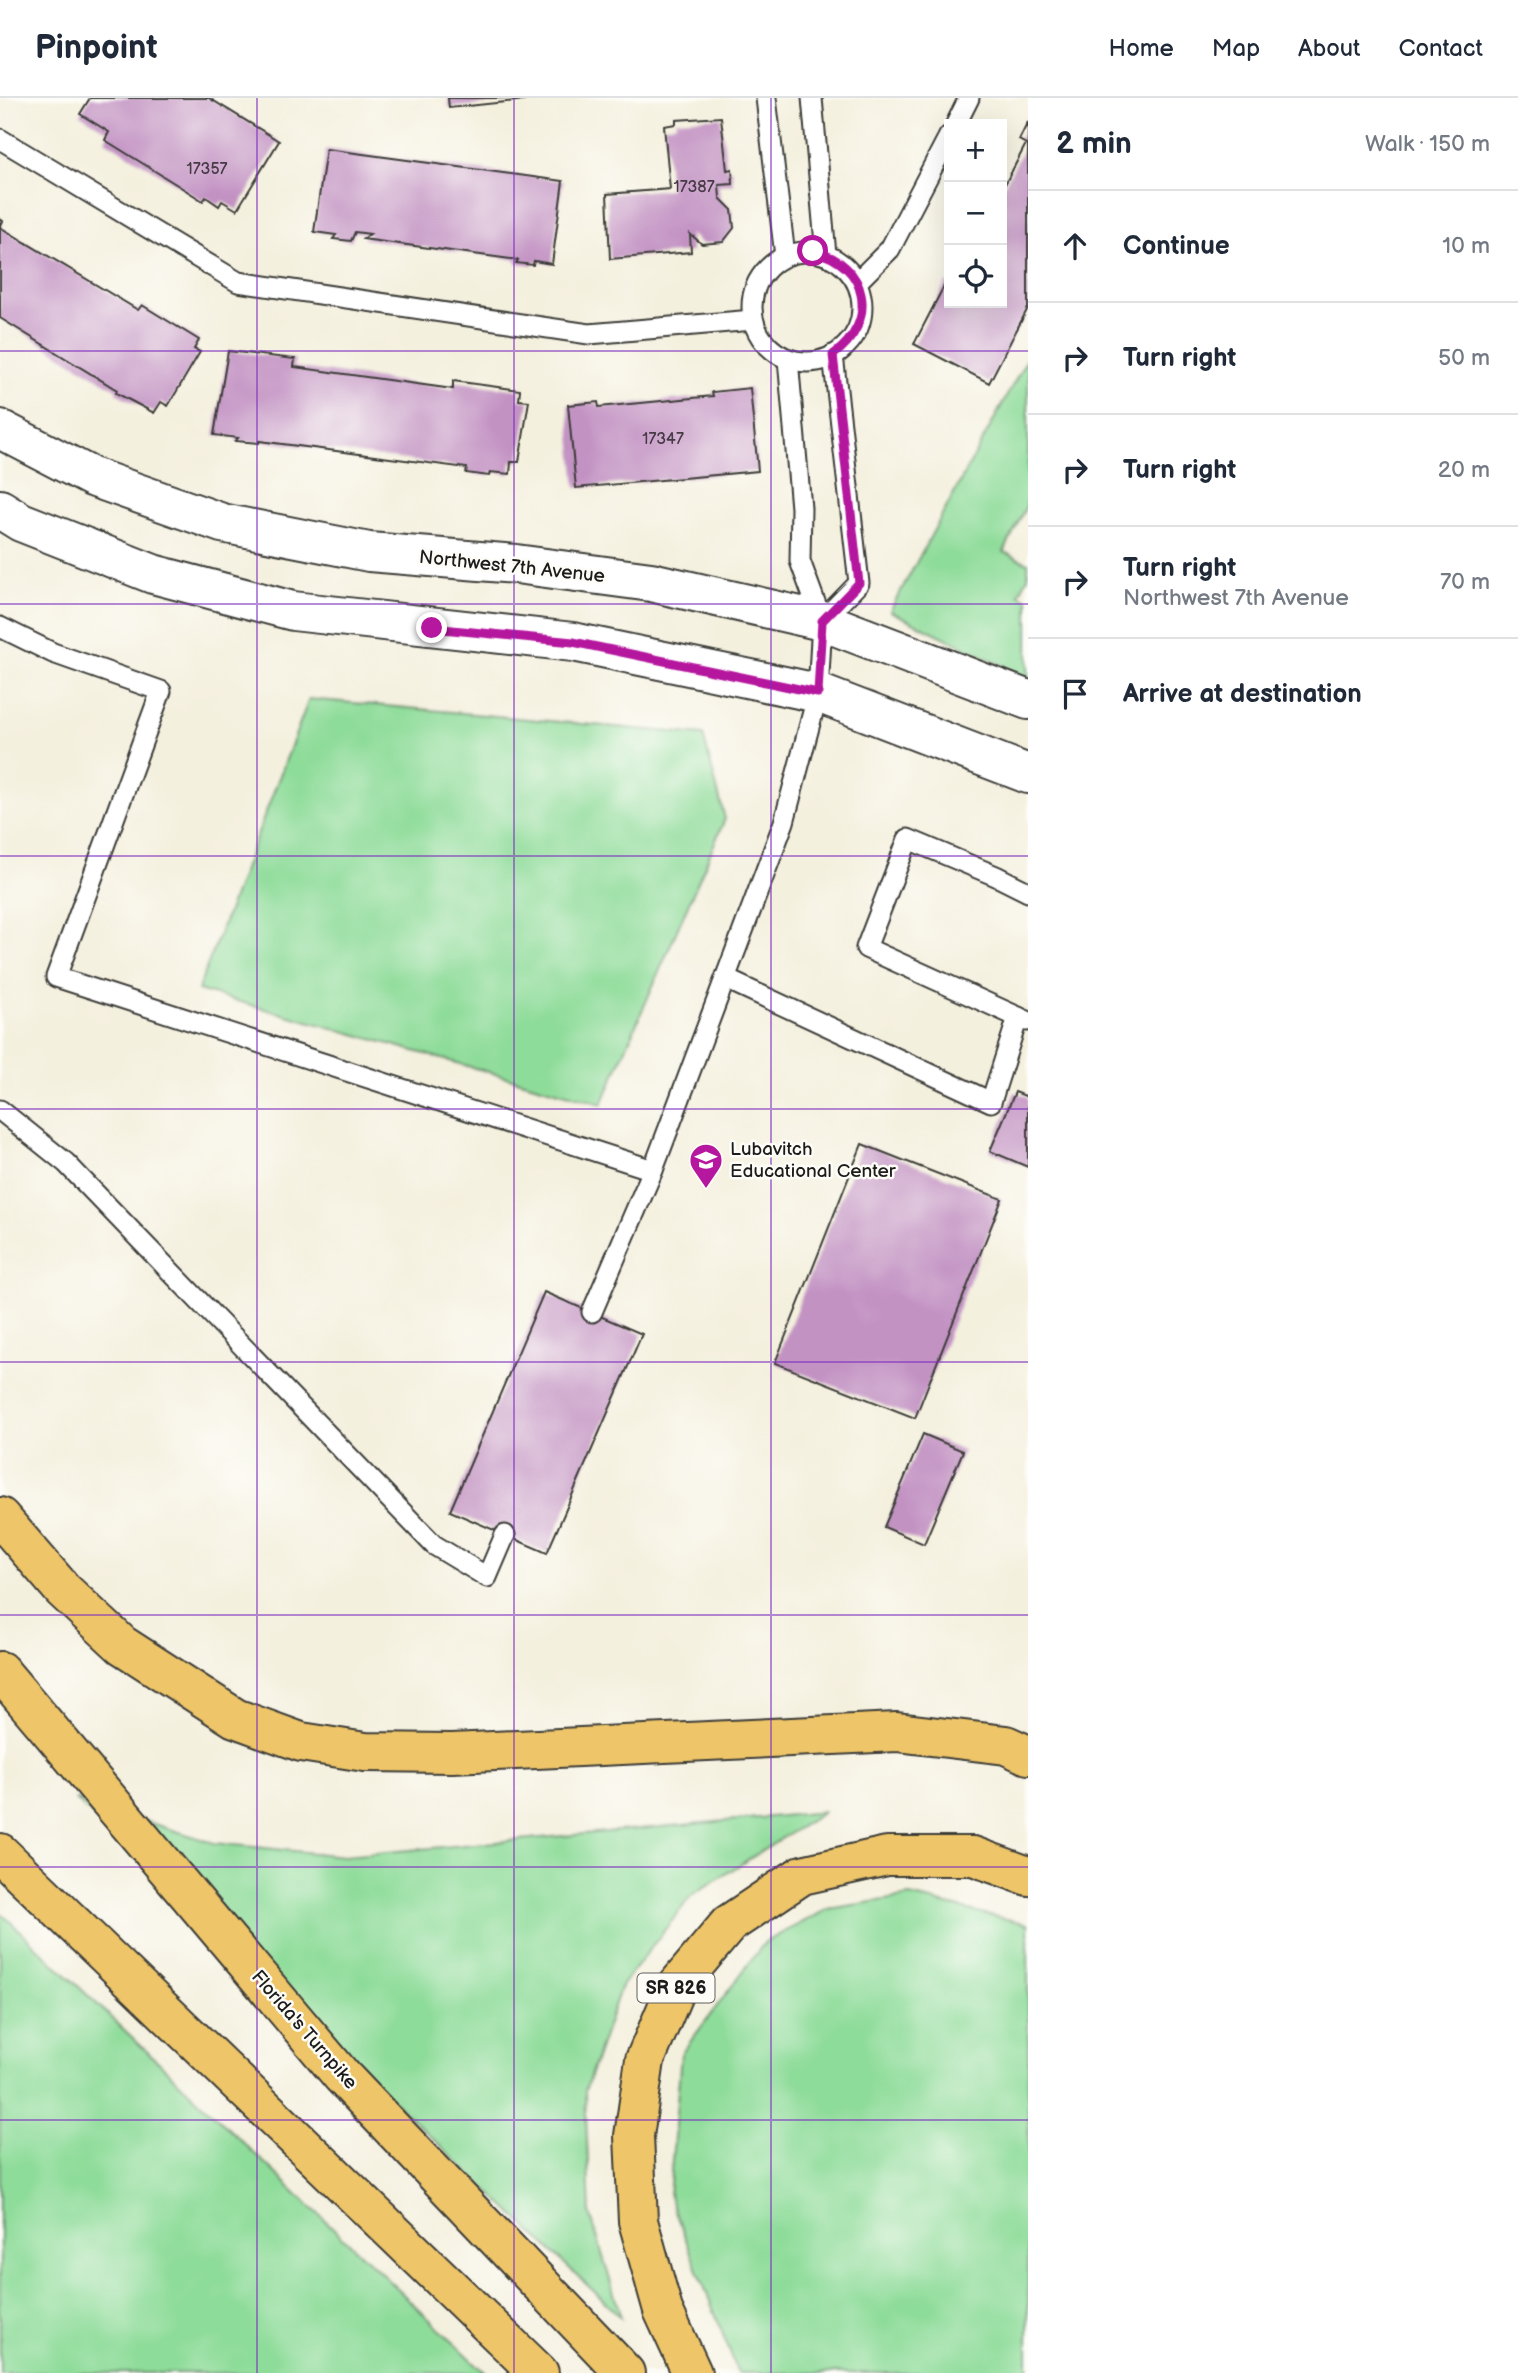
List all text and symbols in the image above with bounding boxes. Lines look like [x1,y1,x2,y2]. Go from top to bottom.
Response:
text: Pinpoint [35,28,157,68]
text: Home [1109,34,1174,63]
text: Map [1212,34,1260,63]
text: About [1298,34,1360,63]
text: Contact [1398,34,1483,63]
map controls [944,119,1007,308]
button: + [944,119,1007,182]
text: 2 min [1056,126,1132,162]
text: Walk · 150 m [1365,130,1490,158]
house number: 17357 [187,160,228,179]
house number: 17387 [673,178,715,197]
button: − [944,182,1007,245]
icon: ahead [1056,227,1094,265]
text: Continue [1123,231,1230,262]
text: 10 m [1442,232,1490,260]
route start [797,235,828,266]
button: locate [944,245,1007,308]
icon: right [1056,339,1094,377]
text: Turn right [1123,343,1236,374]
text: 50 m [1438,344,1490,372]
house number: 17347 [642,430,684,449]
icon: right [1056,451,1094,489]
text: Turn right [1123,455,1236,486]
text: 20 m [1438,456,1490,484]
street label: Northwest 7th Avenue [418,546,606,588]
text: Turn right [1123,553,1236,584]
icon: right [1056,563,1094,601]
text: 70 m [1440,568,1490,596]
text: Northwest 7th Avenue [1123,584,1349,612]
route end [416,612,447,643]
icon: arrive [1056,675,1094,713]
text: Arrive at destination [1123,679,1362,710]
place label: Lubavitch Educational Center [730,1138,897,1183]
school or university icon: Lubavitch Educational Center [687,1141,725,1190]
street label: Florida's Turnpike [246,1966,362,2094]
road number: SR 826 [638,1974,714,2002]

